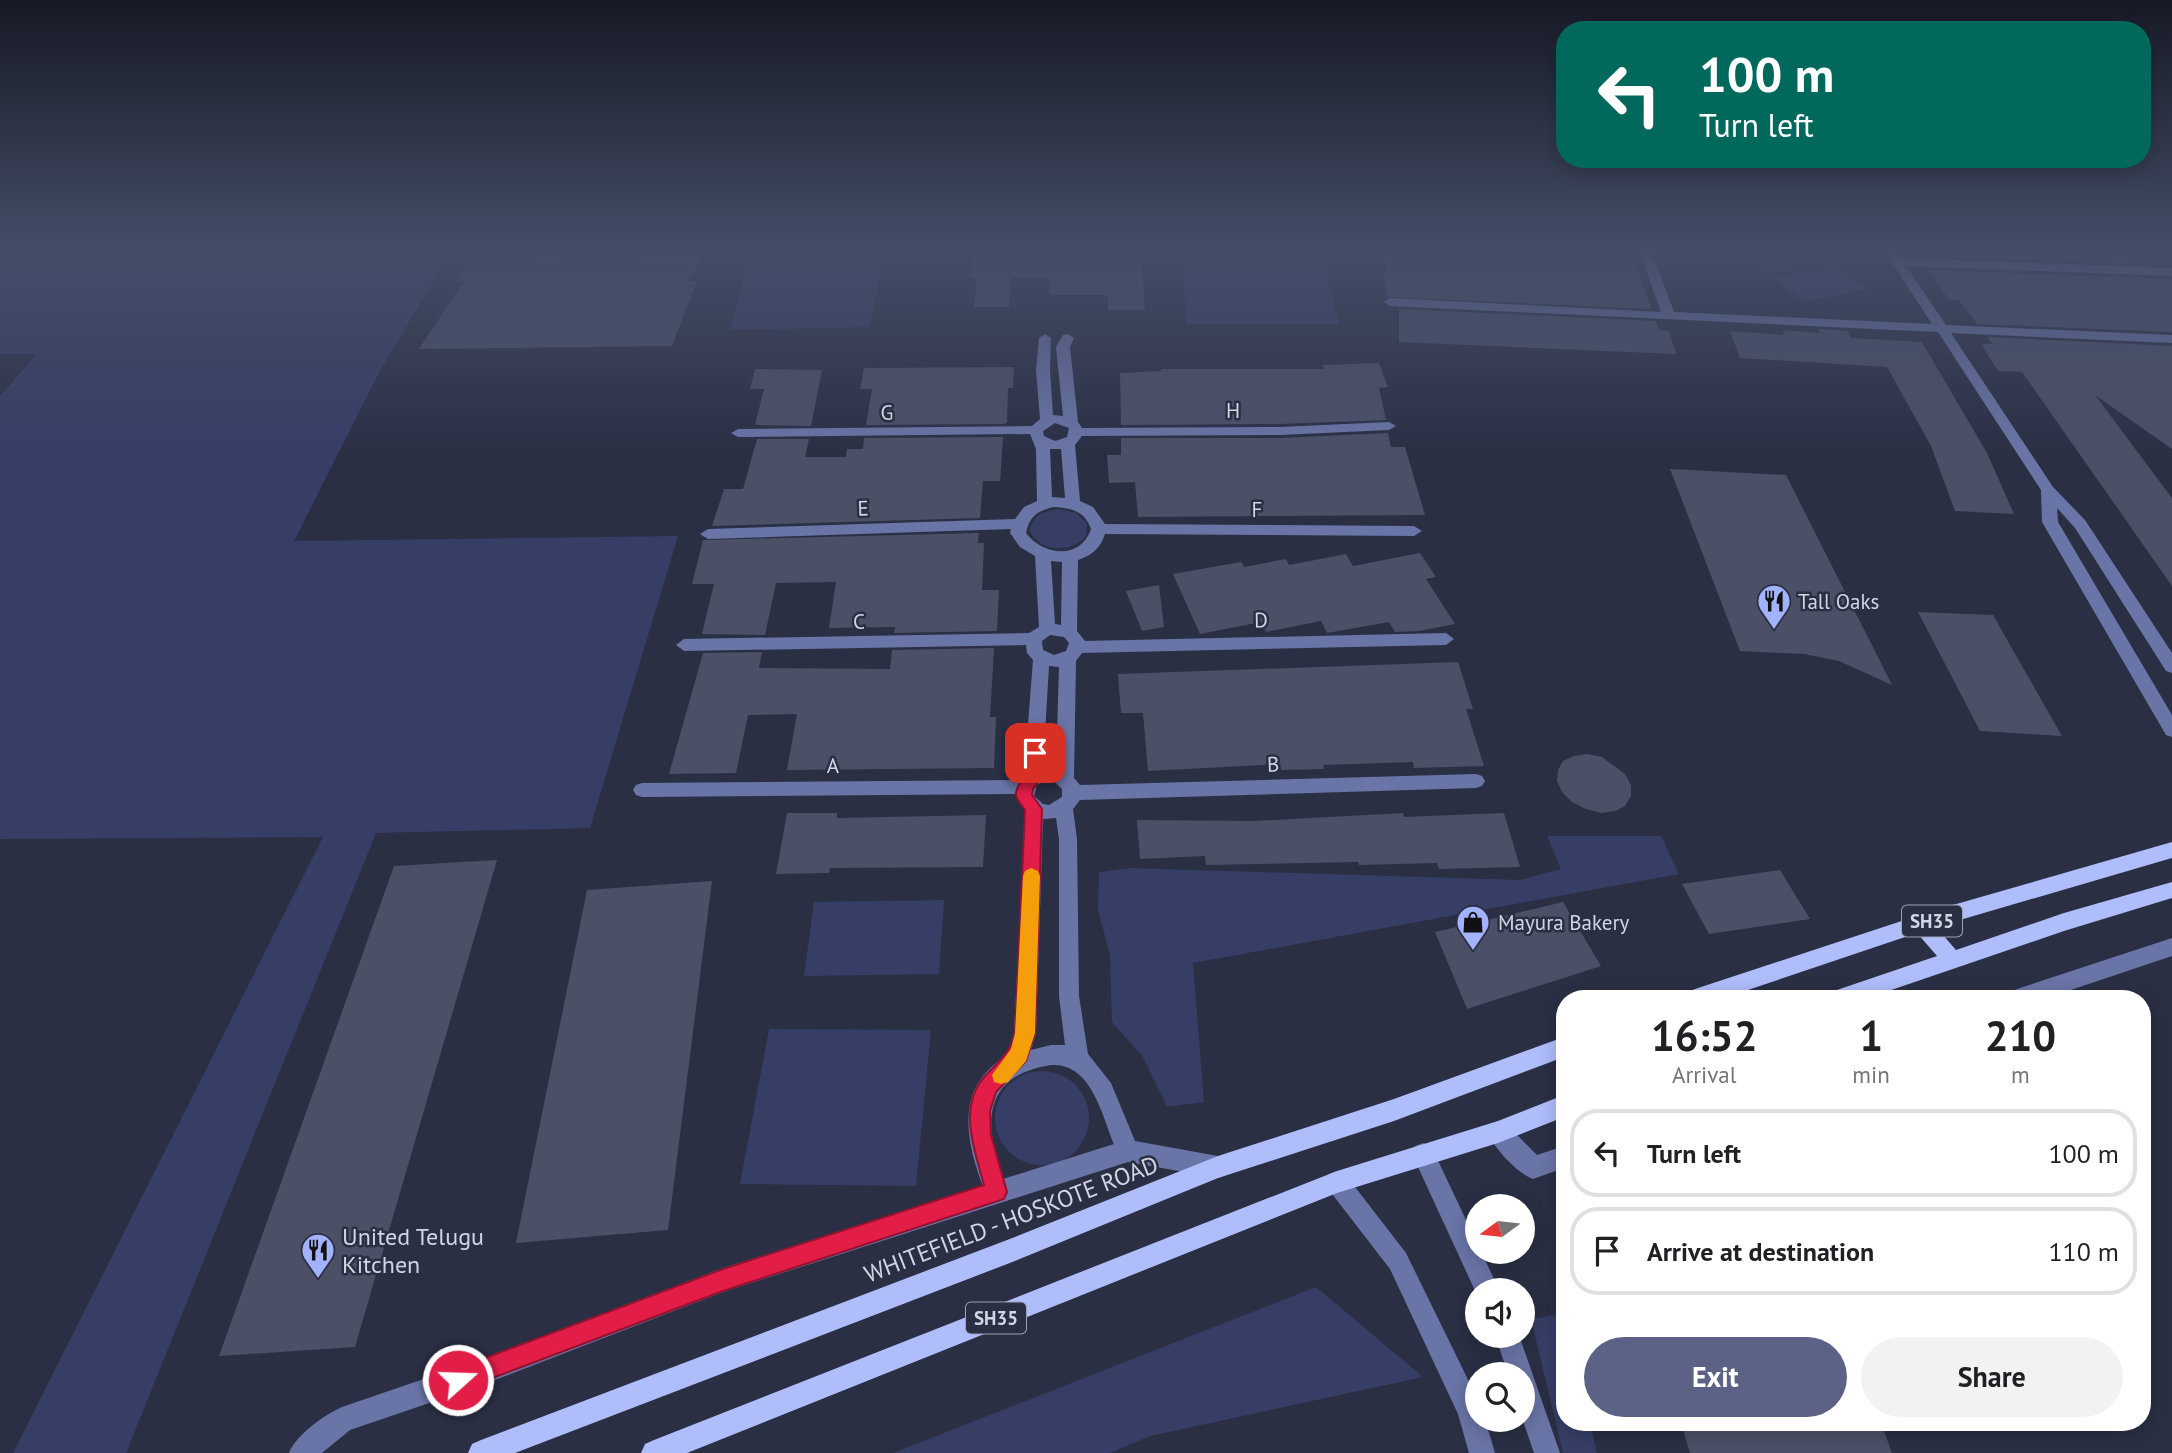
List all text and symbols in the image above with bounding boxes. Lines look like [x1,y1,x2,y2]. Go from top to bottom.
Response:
text: 100 m [1699,42,1834,106]
icon: left [1584,49,1675,140]
text: Turn left [1699,104,1814,146]
street label: H [1226,397,1240,424]
street label: G [881,399,893,426]
street label: E [857,494,869,522]
street label: F [1252,496,1262,523]
restaurant icon: Tall Oaks [1755,582,1793,631]
place label: Tall Oaks [1798,588,1879,615]
street label: D [1254,606,1268,634]
street label: C [853,608,865,635]
pin [1005,723,1065,783]
icon: arrive [1016,734,1054,772]
street label: B [1266,750,1280,778]
street label: A [827,752,840,779]
shop icon: Mayura Bakery [1454,903,1492,952]
road number: SH35 [1902,906,1962,937]
place label: Mayura Bakery [1498,909,1630,936]
text: 16:52 [1651,1008,1757,1063]
text: 1 [1859,1008,1883,1063]
text: 210 [1985,1008,2056,1063]
text: Arrival [1672,1060,1736,1089]
text: min [1852,1060,1890,1089]
text: m [2011,1060,2030,1089]
icon: left [1588,1134,1626,1172]
text: Turn left [1647,1137,1741,1170]
text: 100 m [2048,1137,2119,1170]
street label: WHITEFIELD - HOSKOTE ROAD [860,1149,1162,1289]
north arrow [1465,1194,1535,1264]
map controls [1465,1194,1535,1432]
place label: United Telugu Kitchen [342,1221,484,1280]
restaurant icon: United Telugu Kitchen [299,1231,337,1280]
icon: arrive [1588,1232,1626,1270]
text: Arrive at destination [1647,1235,1874,1268]
text: 110 m [2048,1235,2119,1268]
button: sound [1465,1278,1535,1348]
road number: SH35 [966,1302,1026,1334]
button: Exit [1584,1337,1847,1417]
button: Share [1861,1337,2123,1417]
position arrow [421,1343,495,1417]
button: search [1465,1362,1535,1432]

